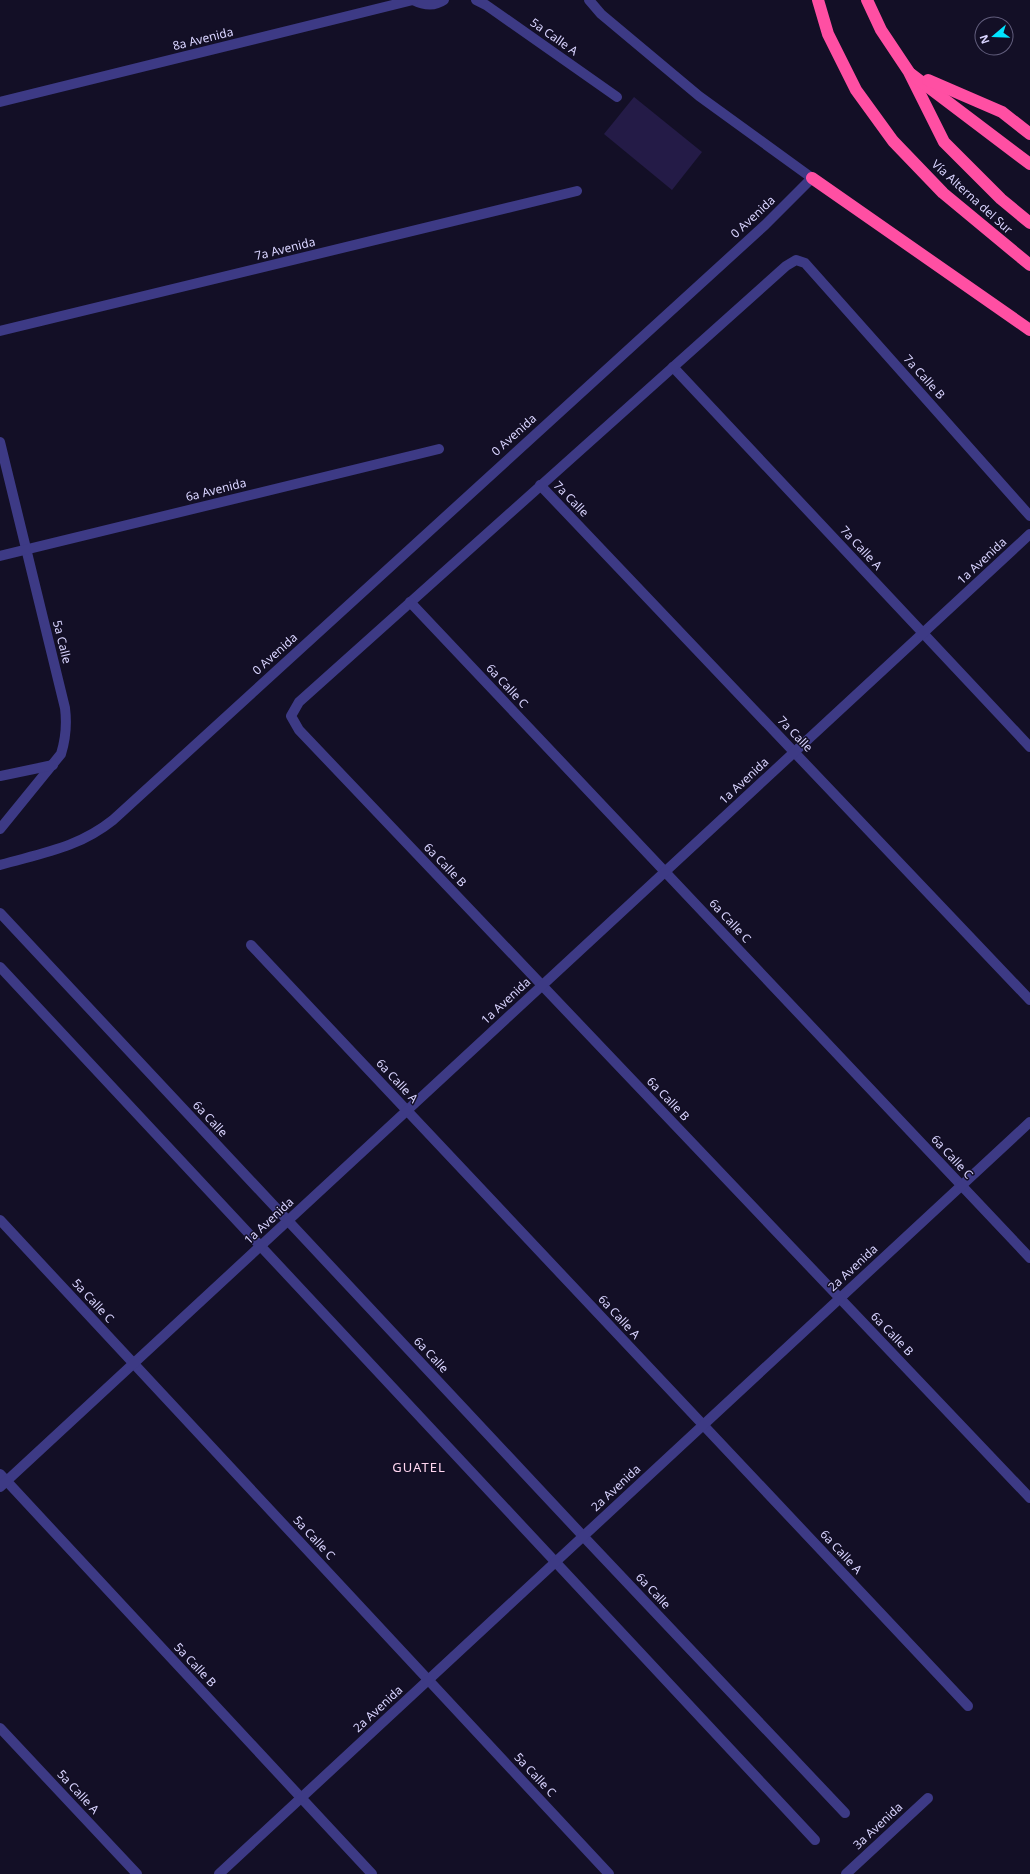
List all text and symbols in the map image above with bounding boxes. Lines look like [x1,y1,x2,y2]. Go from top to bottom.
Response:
street label: 5a Calle A [527,14,582,59]
north arrow [974,16,1014,56]
street label: 8a Avenida [171,23,235,54]
text: N [976,33,993,46]
street label: Vía Alterna del Sur [928,156,1017,238]
street label: 0 Avenida [727,192,779,242]
street label: 7a Avenida [253,233,317,264]
street label: 7a Calle B [900,351,949,403]
street label: 0 Avenida [487,410,540,459]
street label: 6a Avenida [184,474,248,505]
street label: 7a Calle [550,477,593,521]
street label: 7a Calle A [836,522,886,574]
street label: 1a Avenida [953,533,1010,588]
street label: 5a Calle [49,618,76,665]
street label: 0 Avenida [248,629,301,678]
street label: 6a Calle C [482,660,533,712]
street label: 7a Calle [774,712,817,756]
street label: 1a Avenida [715,753,772,808]
street label: 6a Calle B [420,839,471,890]
street label: 6a Calle C [705,895,756,947]
street label: 1a Avenida [477,973,534,1028]
street label: 6a Calle A [372,1055,422,1107]
street label: 6a Calle B [643,1073,694,1124]
street label: 6a Calle [189,1097,232,1141]
street label: 6a Calle C [927,1131,978,1183]
street label: 1a Avenida [240,1193,297,1248]
street label: 2a Avenida [824,1240,881,1295]
street label: 5a Calle C [68,1275,119,1327]
street label: 6a Calle A [594,1291,644,1343]
street label: 6a Calle B [867,1308,918,1359]
street label: 6a Calle [410,1333,453,1377]
district label: GUATEL [392,1458,446,1476]
street label: 2a Avenida [587,1460,644,1515]
street label: 5a Calle C [289,1512,340,1564]
street label: 6a Calle A [816,1526,866,1578]
street label: 6a Calle [632,1569,675,1613]
street label: 5a Calle B [170,1639,220,1691]
street label: 2a Avenida [349,1681,406,1736]
street label: 5a Calle C [510,1749,561,1801]
street label: 5a Calle A [53,1766,103,1818]
street label: 3a Avenida [849,1798,906,1853]

